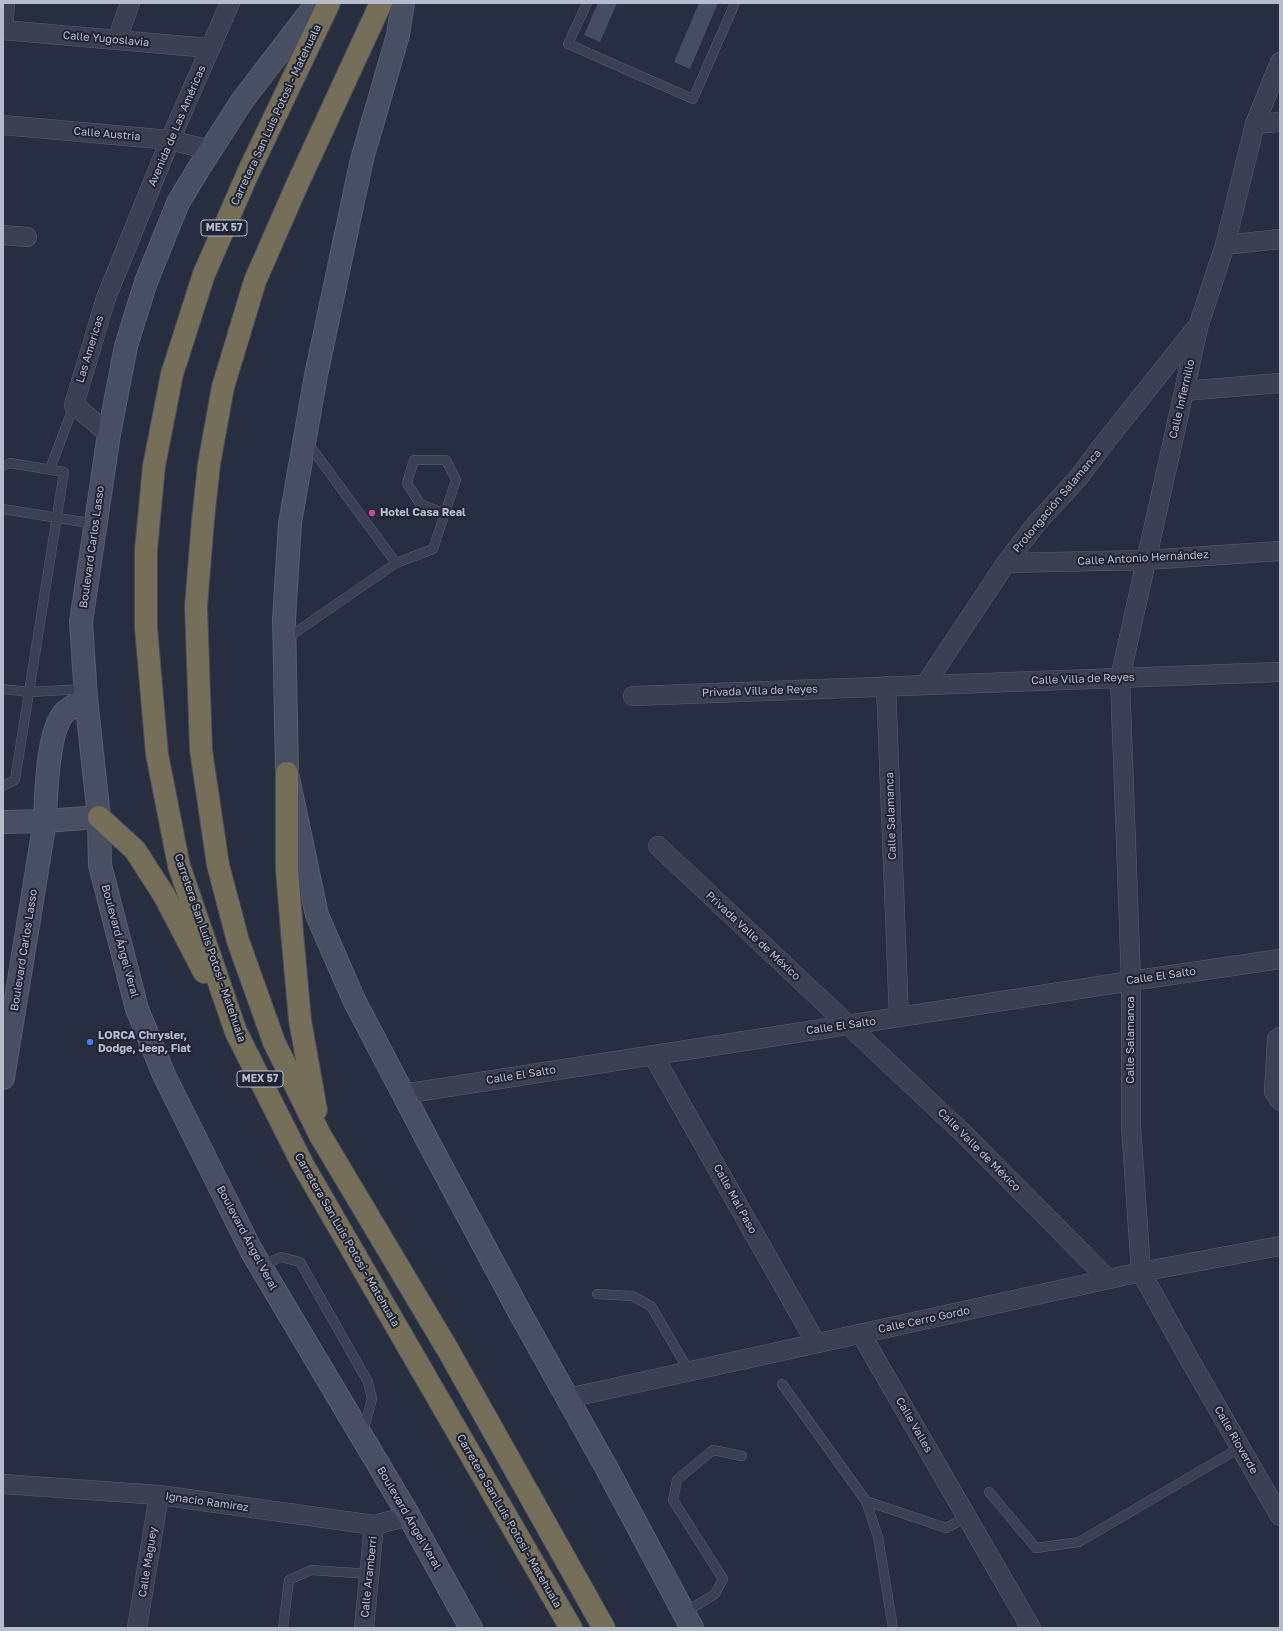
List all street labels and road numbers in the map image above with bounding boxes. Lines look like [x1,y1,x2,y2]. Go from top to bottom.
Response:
street label: Carretera San Luis Potosi - Matehuala [228,22,324,208]
street label: Calle Yugoslavia [62,29,150,49]
street label: Avenida de Las Américas [145,63,209,189]
street label: Calle Austria [73,124,141,144]
road number: MEX 57 [201,220,247,236]
street label: Las Americas [73,314,107,384]
street label: Calle Infiernillo [1166,358,1198,440]
street label: Prolongación Salamanca [1010,447,1104,555]
street label: Boulevard Carlos Lasso [77,485,107,609]
street label: Calle Antonio Hernández [1077,548,1209,568]
street label: Calle Villa de Reyes [1031,671,1135,687]
street label: Privada Villa de Reyes [702,682,818,700]
street label: Calle Salamanca [883,772,899,860]
street label: Carretera San Luis Potosi - Matehuala [171,852,249,1044]
street label: Boulevard Ángel Veral [99,883,141,999]
street label: Boulevard Carlos Lasso [8,888,40,1012]
street label: Privada Valle de México [703,889,803,983]
street label: Calle El Salto [1125,965,1197,987]
street label: Calle Salamanca [1124,996,1138,1084]
street label: Calle El Salto [805,1015,877,1037]
street label: Calle El Salto [485,1063,557,1087]
road number: MEX 57 [237,1071,283,1087]
street label: Calle Valle de México [935,1106,1023,1194]
street label: Carretera San Luis Potosi - Matehuala [292,1151,402,1329]
street label: Calle Mal Paso [710,1162,760,1236]
street label: Boulevard Ángel Veral [214,1183,280,1293]
street label: Calle Cerro Gordo [877,1304,971,1336]
street label: Calle Valles [893,1395,935,1455]
street label: Calle Rioverde [1211,1404,1261,1476]
street label: Carretera San Luis Potosi - Matehuala [454,1432,564,1610]
street label: Boulevard Ángel Veral [374,1464,444,1572]
street label: Ignacio Ramirez [165,1490,249,1514]
street label: Calle Maguey [136,1526,160,1598]
street label: Calle Aramberri [358,1536,380,1618]

